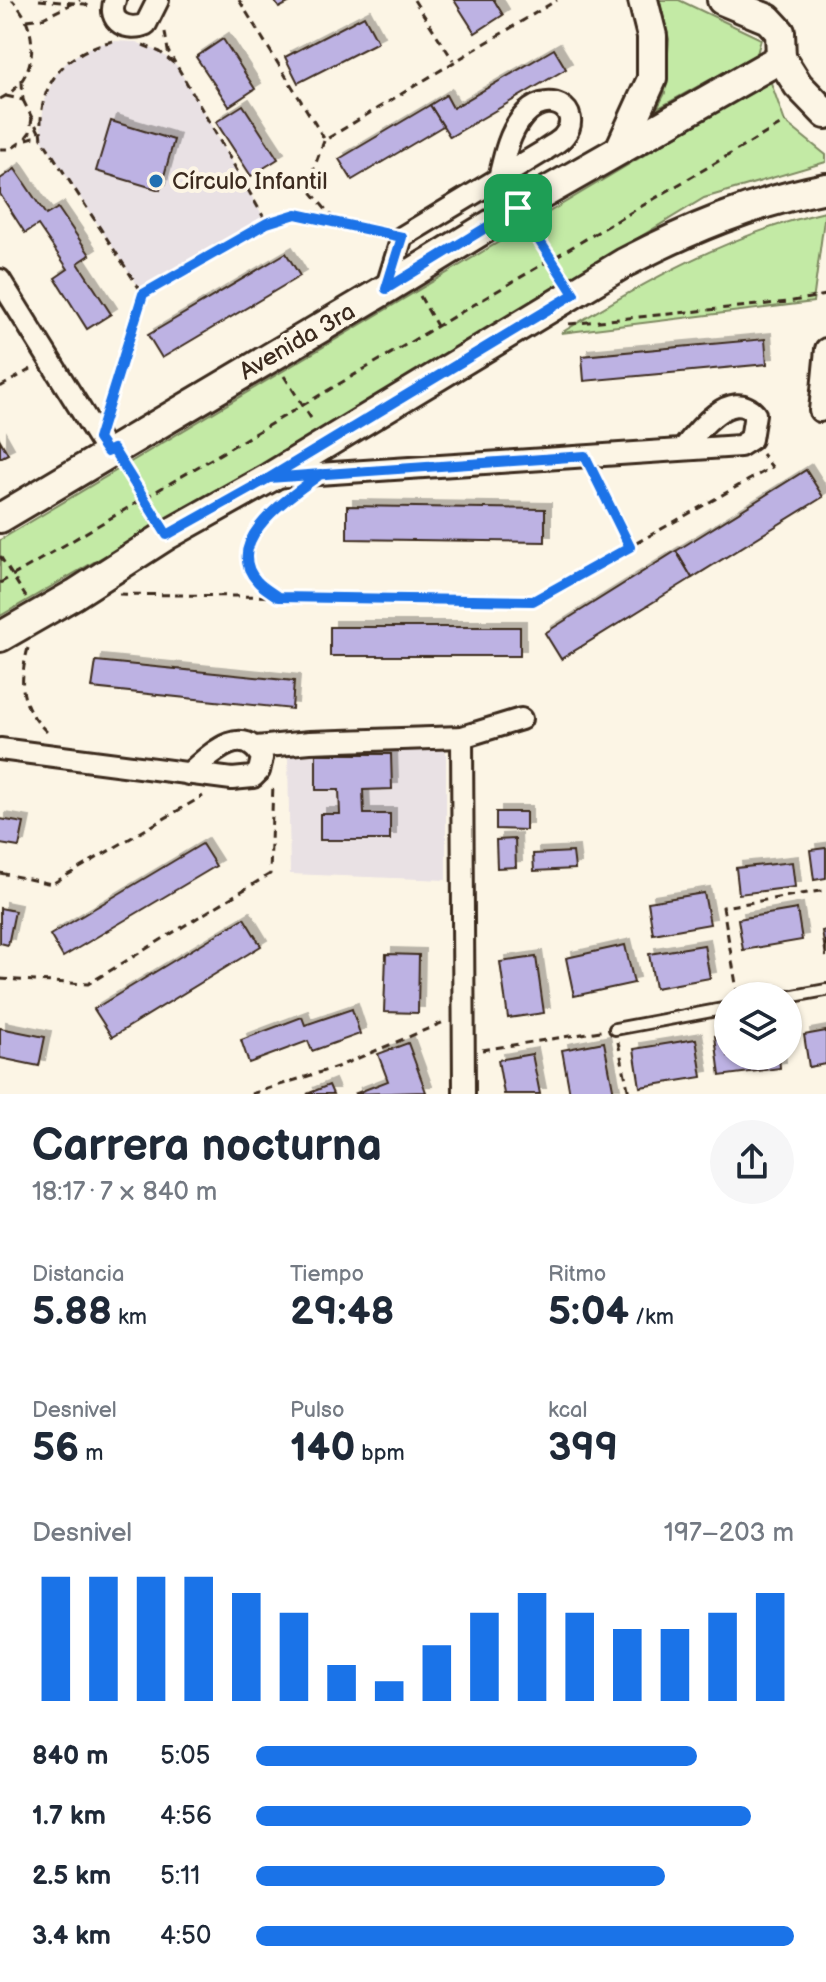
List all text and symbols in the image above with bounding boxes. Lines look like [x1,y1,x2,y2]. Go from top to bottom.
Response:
place label: Círculo Infantil [172,167,328,196]
marker: Círculo Infantil [147,172,165,190]
pin [484,174,552,242]
icon: arrive [496,186,540,230]
street label: Avenida 3ra [234,297,360,386]
map controls [714,982,802,1070]
button: layers [714,982,802,1070]
text: Carrera nocturna [32,1120,382,1173]
button: share [710,1120,794,1204]
text: 18:17 · 7 × 840 m [32,1177,217,1208]
text: Distancia [32,1261,124,1288]
text: Tiempo [290,1261,364,1288]
text: Ritmo [548,1261,606,1288]
text: 5.88 [32,1288,112,1336]
text: 29:48 [290,1288,395,1336]
text: 5:04 [548,1288,629,1336]
text: km [112,1304,147,1331]
text: /km [629,1304,674,1331]
text: Desnivel [32,1397,117,1424]
text: Pulso [290,1397,344,1424]
text: kcal [548,1397,587,1424]
text: 56 [32,1424,79,1472]
text: 140 [290,1424,355,1472]
text: 399 [548,1424,618,1472]
text: m [79,1440,103,1467]
text: bpm [355,1440,405,1467]
text: Desnivel [32,1518,132,1549]
text: 197–203 m [664,1518,794,1549]
text: 840 m [32,1741,108,1772]
text: 5:05 [160,1741,210,1772]
text: 1.7 km [32,1801,106,1832]
text: 4:56 [160,1801,212,1832]
text: 2.5 km [32,1861,111,1892]
text: 5:11 [160,1861,200,1892]
text: 3.4 km [32,1921,111,1952]
text: 4:50 [160,1921,211,1952]

